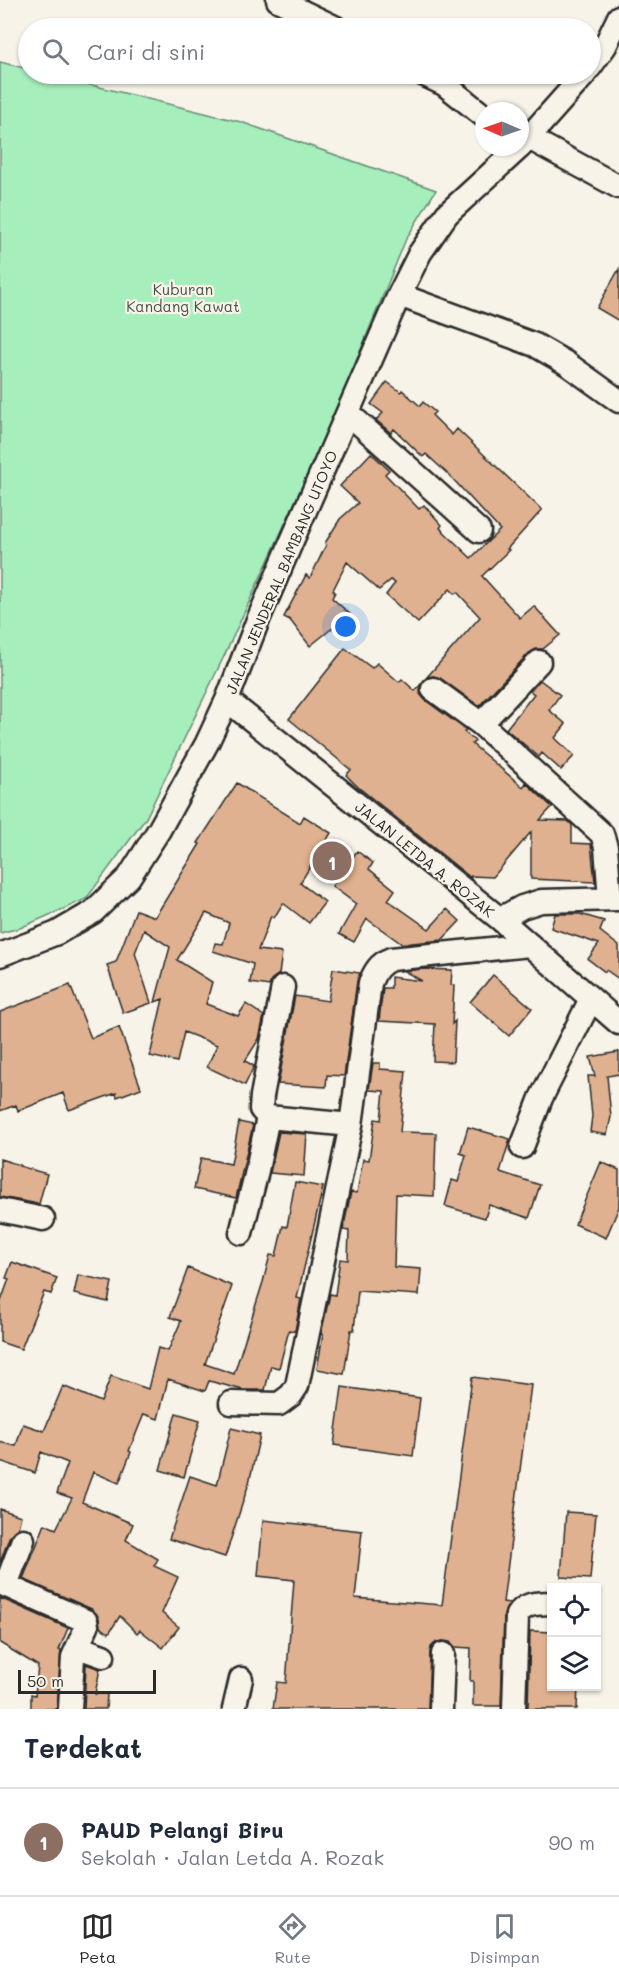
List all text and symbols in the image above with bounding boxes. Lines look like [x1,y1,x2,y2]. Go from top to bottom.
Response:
search box [18,18,601,84]
icon: search [39,35,72,68]
text: Cari di sini [87,37,205,66]
north arrow [475,102,529,156]
park label: Kuburan Kandang Kawat [126,279,240,316]
street label: JALAN JENDERAL BAMBANG UTOYO [221,447,342,697]
your location [331,612,360,641]
street label: JALAN LETDA A. ROZAK [351,797,499,921]
pin: 1 [312,838,352,884]
map controls [547,1583,601,1691]
button: locate [547,1583,601,1637]
button: layers [547,1637,601,1691]
scale bar [18,1667,156,1694]
text: 50 m [27,1670,64,1691]
text: Terdekat [24,1731,142,1765]
text: PAUD Pelangi Biru [81,1815,284,1844]
text: 1 [39,1829,48,1855]
text: 90 m [549,1829,595,1855]
text: Sekolah · Jalan Letda A. Rozak [81,1844,384,1870]
tab: Peta [79,1910,116,1967]
tab: Rute [275,1910,311,1967]
tab: Disimpan [470,1910,540,1967]

